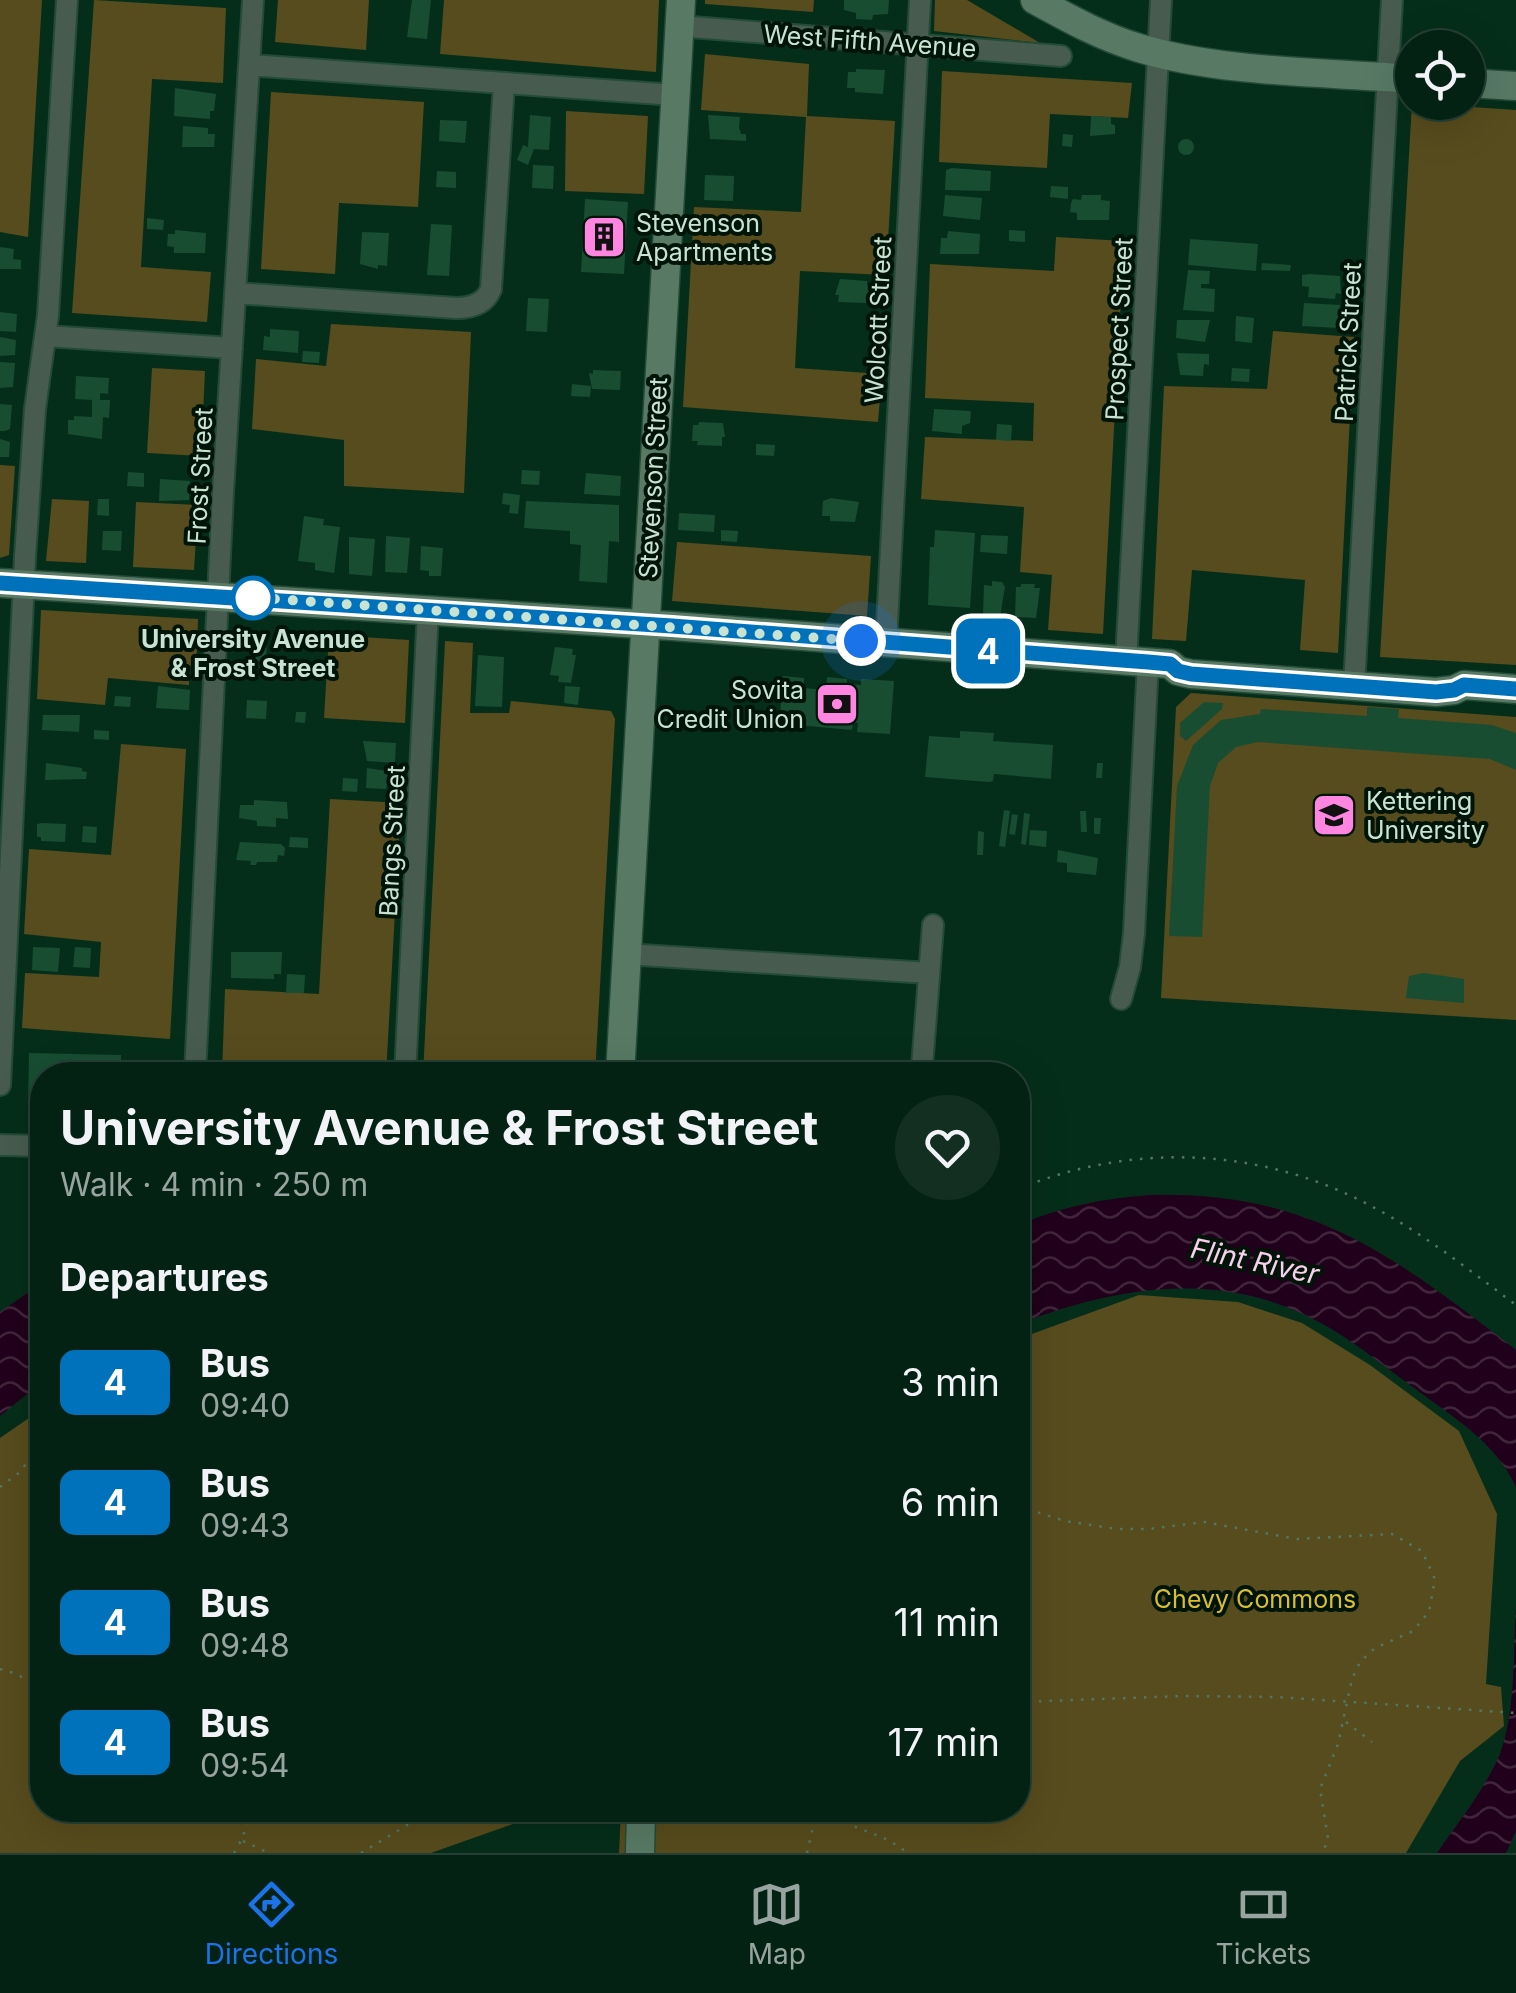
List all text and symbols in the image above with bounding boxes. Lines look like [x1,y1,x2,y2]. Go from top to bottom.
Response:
street label: West Fifth Avenue [763,19,977,63]
map controls [1395,30,1485,120]
button: locate [1395,30,1485,120]
place label: Stevenson Apartments [636,208,773,267]
building icon: Stevenson Apartments [581,214,627,260]
street label: Wolcott Street [859,236,897,404]
street label: Prospect Street [1099,237,1139,421]
street label: Patrick Street [1329,262,1367,422]
street label: Stevenson Street [633,377,673,579]
street label: Frost Street [181,407,219,545]
marker: University Avenue & Frost Street [232,577,274,619]
your location [836,616,886,666]
line badge: 4 [956,618,1020,684]
place label: University Avenue & Frost Street [141,624,365,683]
text: 4 [976,630,1000,672]
place label: Sovita Credit Union [656,675,804,734]
bank icon: Sovita Credit Union [814,681,860,727]
street label: Bangs Street [373,765,411,917]
place label: Kettering University [1366,786,1485,845]
school or university icon: Kettering University [1311,792,1357,838]
button: heart [895,1095,1000,1200]
text: University Avenue & Frost Street [60,1098,818,1157]
text: Walk · 4 min · 250 m [60,1165,368,1204]
water label: Flint River [1188,1231,1324,1291]
text: Departures [60,1254,269,1300]
text: Bus [200,1340,270,1386]
text: 3 min [901,1359,1000,1405]
text: 4 [103,1361,127,1403]
text: 09:40 [200,1386,290,1425]
text: Bus [200,1460,270,1506]
text: 6 min [901,1479,1000,1525]
text: 4 [103,1481,127,1523]
text: 09:43 [200,1506,290,1545]
text: Bus [200,1580,270,1626]
park label: Chevy Commons [1154,1584,1356,1614]
text: 11 min [893,1599,1000,1645]
text: 4 [103,1601,127,1643]
text: 09:48 [200,1626,290,1665]
text: Bus [200,1700,270,1746]
text: 17 min [887,1719,1000,1765]
text: 4 [103,1721,127,1763]
text: 09:54 [200,1746,289,1785]
tab: Directions [205,1877,338,1971]
tab: Map [748,1877,806,1971]
tab: Tickets [1216,1877,1311,1971]

